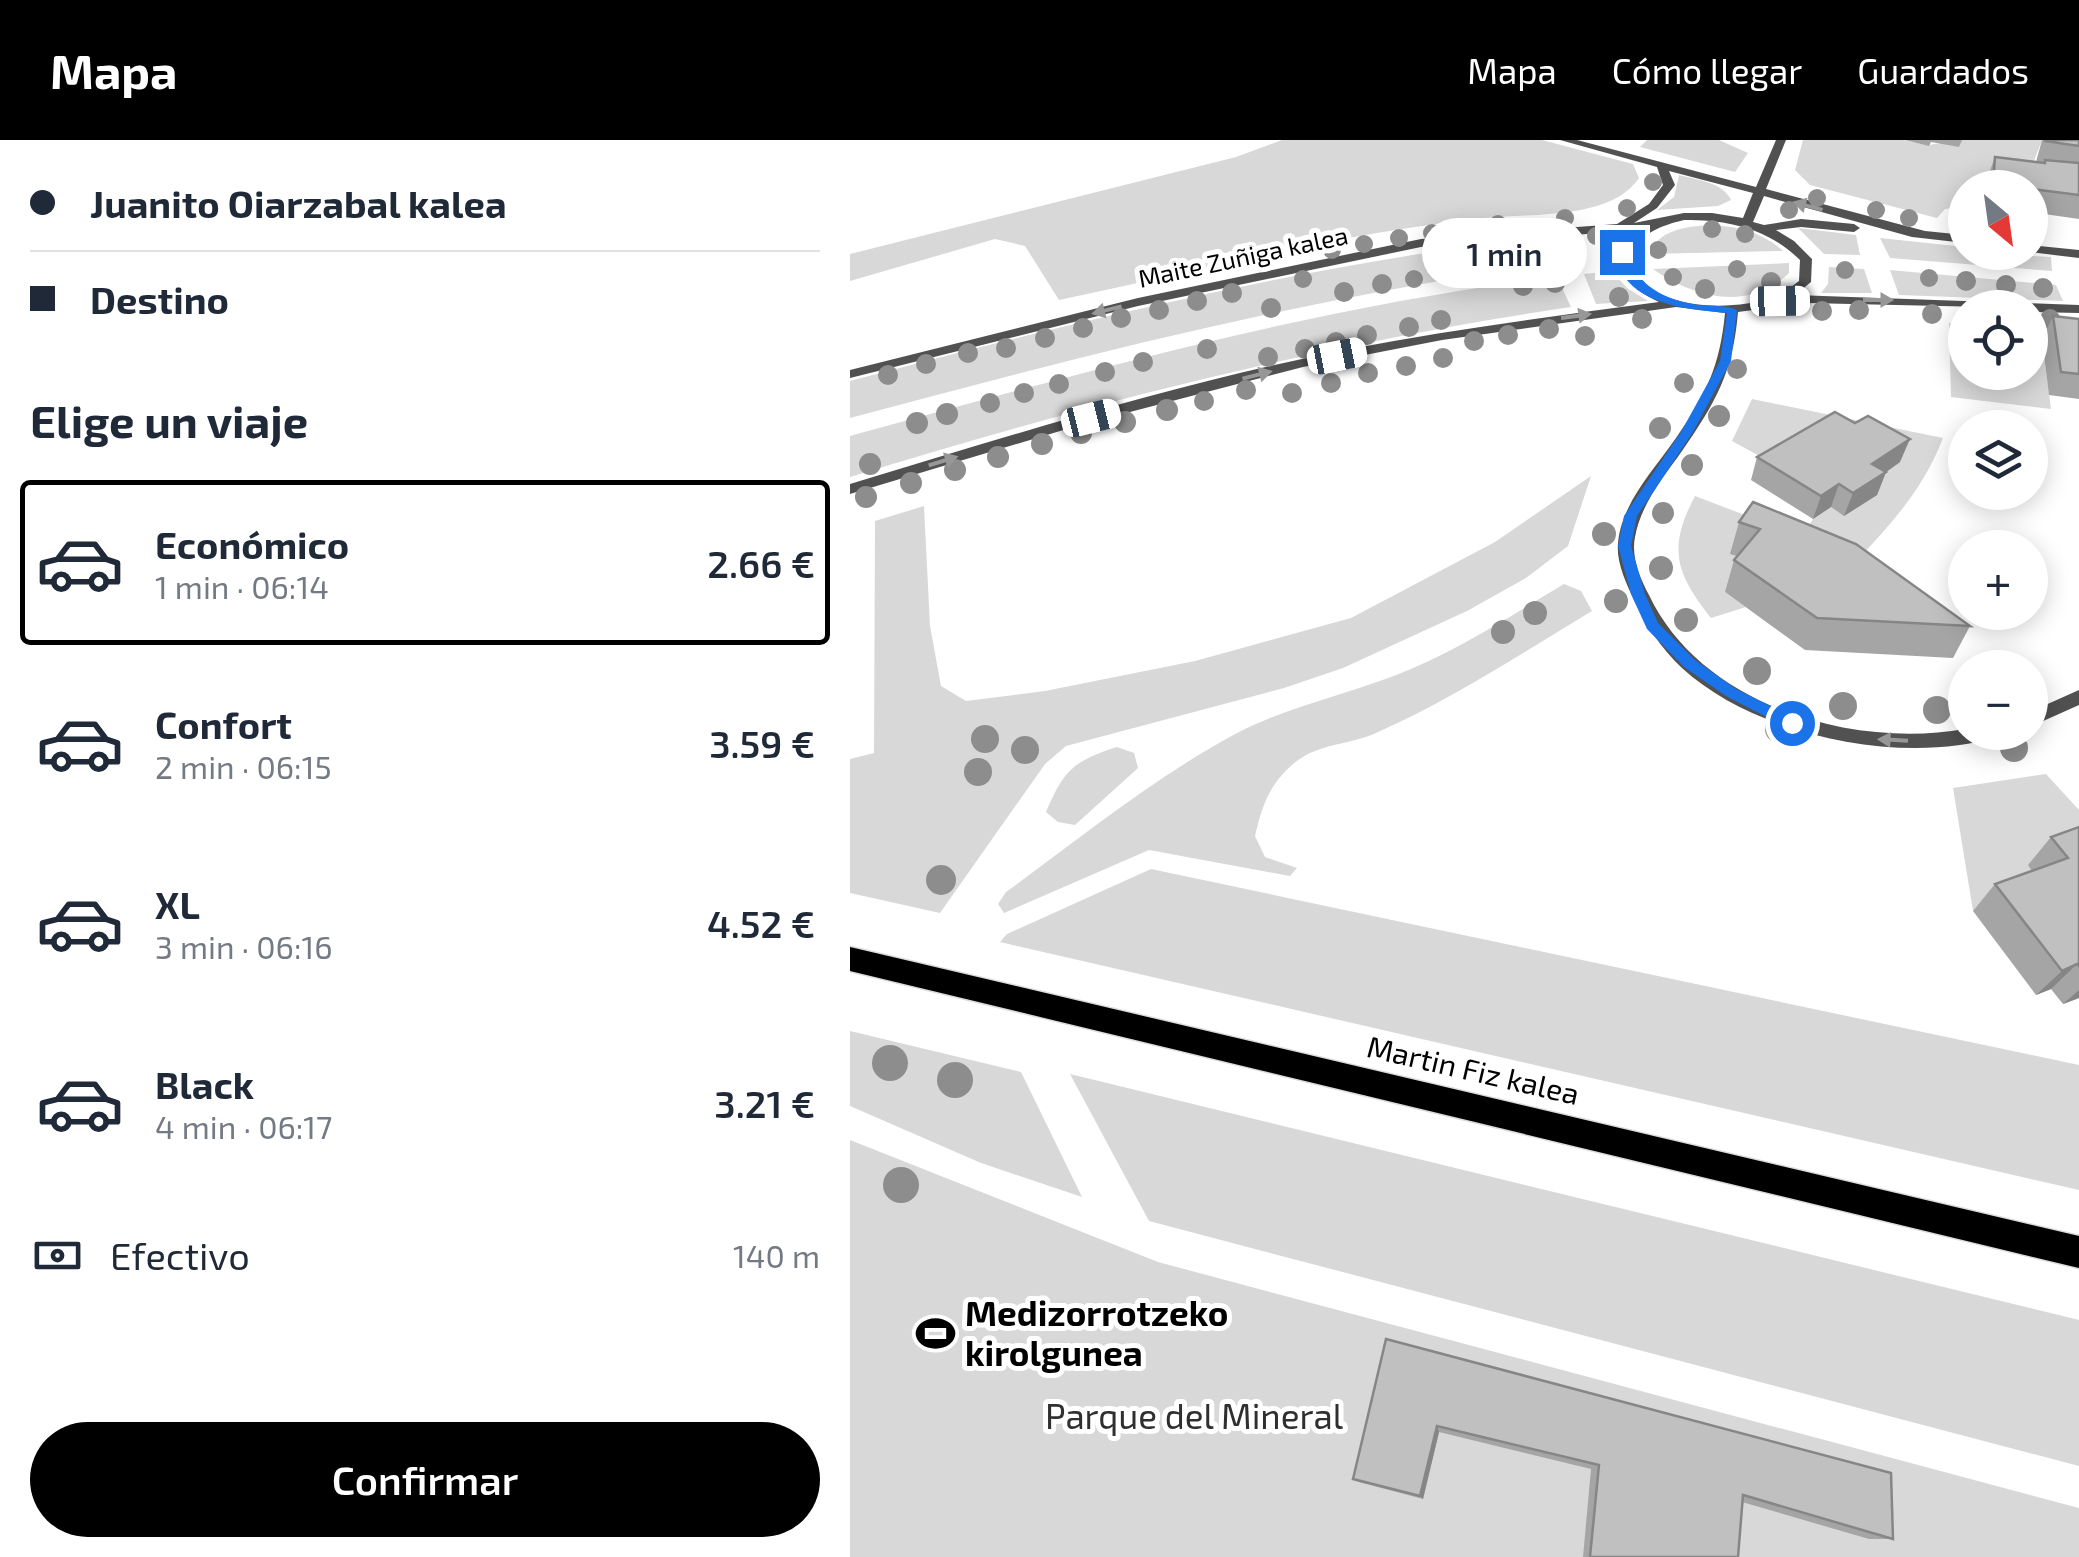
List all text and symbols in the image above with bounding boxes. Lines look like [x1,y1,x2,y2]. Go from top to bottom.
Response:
text: Mapa [50,41,177,99]
text: Mapa [1467,49,1557,91]
text: Cómo llegar [1612,49,1802,91]
text: Guardados [1857,49,2029,91]
north arrow [1948,170,2048,270]
map controls [1948,170,2048,750]
text: Juanito Oiarzabal kalea [90,180,507,226]
one-way arrow [1792,197,1823,213]
callout: 1 min [1422,217,1587,287]
street label: Maite Zuñiga kalea [1135,219,1350,293]
route end [1600,230,1645,275]
text: 1 min [1467,234,1542,272]
text: Destino [90,276,229,322]
car [1750,285,1810,317]
button: locate [1948,290,2048,390]
one-way arrow [1862,292,1894,308]
one-way arrow [1091,303,1122,318]
one-way arrow [1561,308,1592,324]
car [1305,336,1369,376]
one-way arrow [1242,367,1273,382]
text: Elige un viaje [30,393,308,447]
car [1058,396,1124,440]
button: layers [1948,410,2048,510]
one-way arrow [929,452,959,467]
icon: car [35,518,125,608]
text: Económico [155,521,349,567]
button: + [1948,530,2048,630]
text: 2.66 € [707,540,815,586]
text: 1 min · 06:14 [155,567,329,605]
button: − [1948,650,2048,750]
icon: car [35,698,125,788]
text: Confort [155,701,292,747]
route start [1770,701,1815,746]
text: 3.59 € [709,720,815,766]
one-way arrow [1877,732,1909,748]
text: 2 min · 06:15 [155,747,332,785]
icon: car [35,878,125,968]
text: XL [155,881,200,927]
text: 4.52 € [707,900,815,946]
text: 3 min · 06:16 [155,927,333,965]
street label: Martin Fiz kalea [1364,1027,1583,1111]
icon: car [35,1058,125,1148]
text: Black [155,1061,254,1107]
text: 3.21 € [714,1080,815,1126]
text: 4 min · 06:17 [155,1107,332,1145]
icon: cash [30,1228,85,1283]
text: Efectivo [110,1232,250,1278]
text: 140 m [733,1236,820,1274]
place label: Medizorrotzeko kirolgunea [965,1291,1228,1373]
sports icon: Medizorrotzeko kirolgunea [914,1313,956,1355]
park label: Parque del Mineral [1045,1394,1344,1436]
button: Confirmar [30,1422,820,1537]

